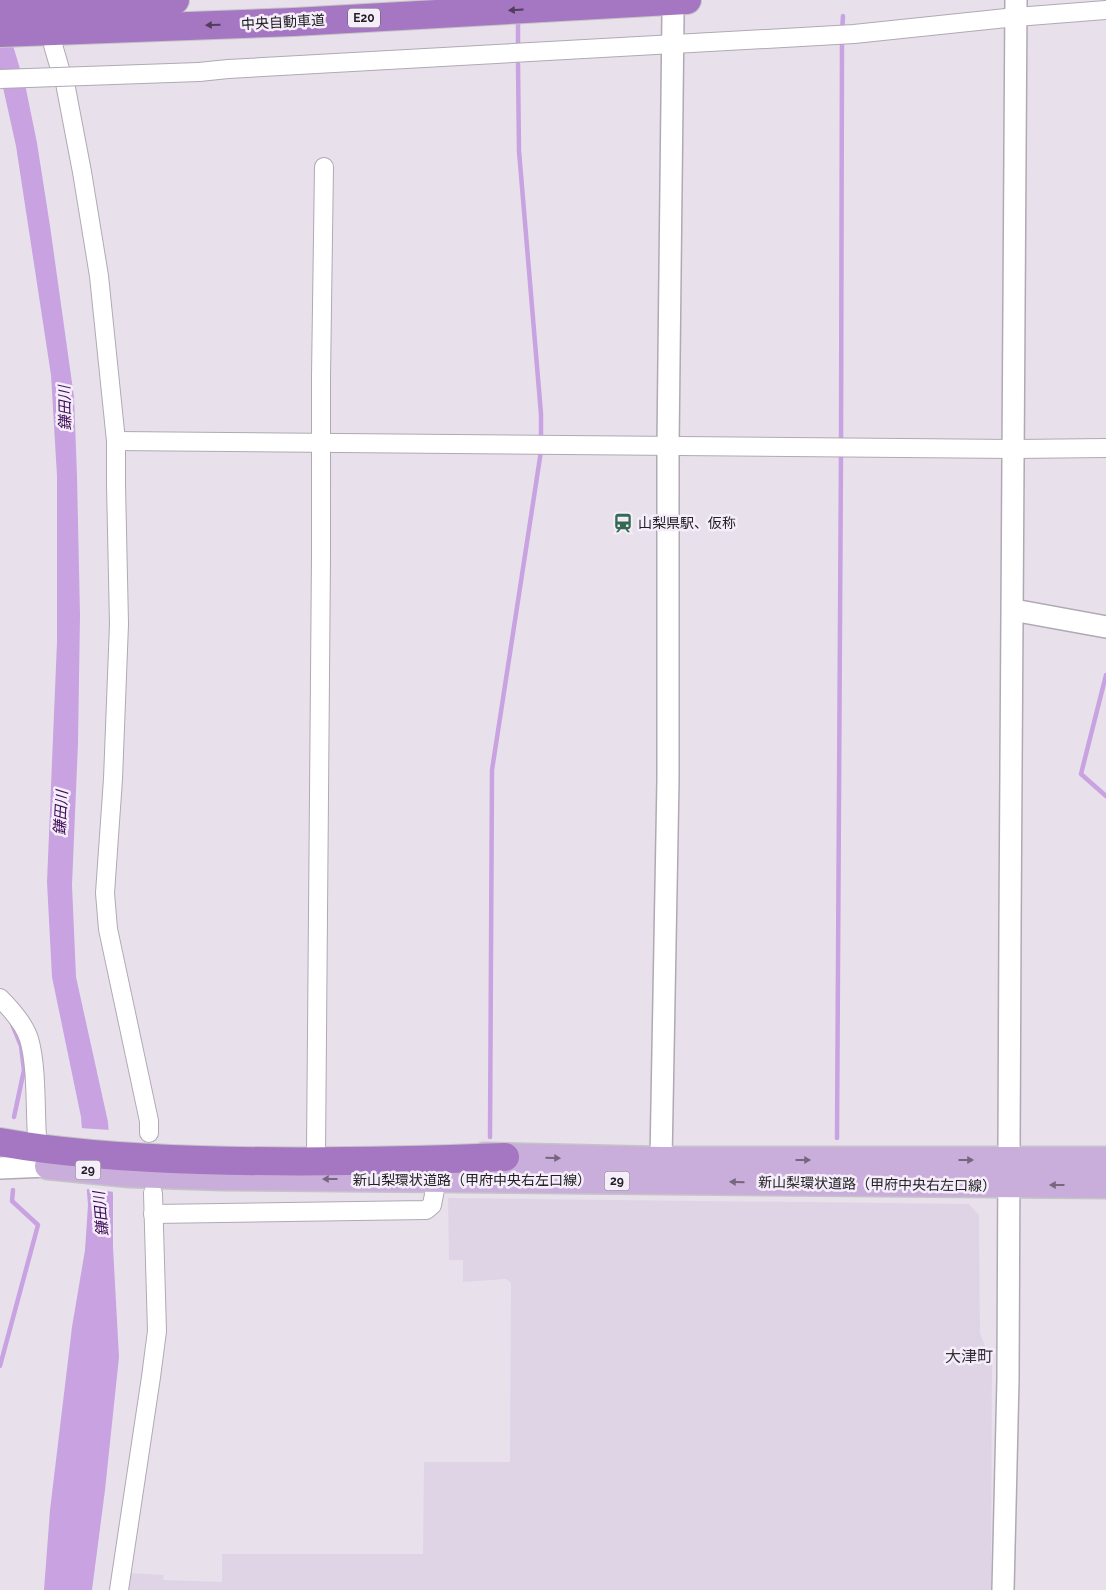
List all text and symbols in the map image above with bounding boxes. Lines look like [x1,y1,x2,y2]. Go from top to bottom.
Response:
one-way arrow [507,6,523,14]
road number: E20 [348,8,380,28]
street label: 中央自動車道 [241,12,325,32]
one-way arrow [205,22,221,30]
water label: 鎌田川 [56,383,74,431]
station icon: 山梨県駅、仮称 [612,512,634,534]
place label: 山梨県駅、仮称 [638,515,736,531]
water label: 鎌田川 [51,788,71,836]
one-way arrow [546,1154,562,1162]
one-way arrow [796,1156,812,1164]
one-way arrow [958,1156,974,1164]
road number: 29 [76,1160,100,1180]
street label: 新山梨環状道路（甲府中央右左口線） [353,1172,591,1188]
road number: 29 [604,1172,630,1190]
street label: 新山梨環状道路（甲府中央右左口線） [758,1174,996,1194]
one-way arrow [322,1175,338,1183]
one-way arrow [729,1178,745,1186]
one-way arrow [1049,1181,1065,1189]
water label: 鎌田川 [90,1189,112,1237]
district label: 大津町 [945,1347,993,1366]

